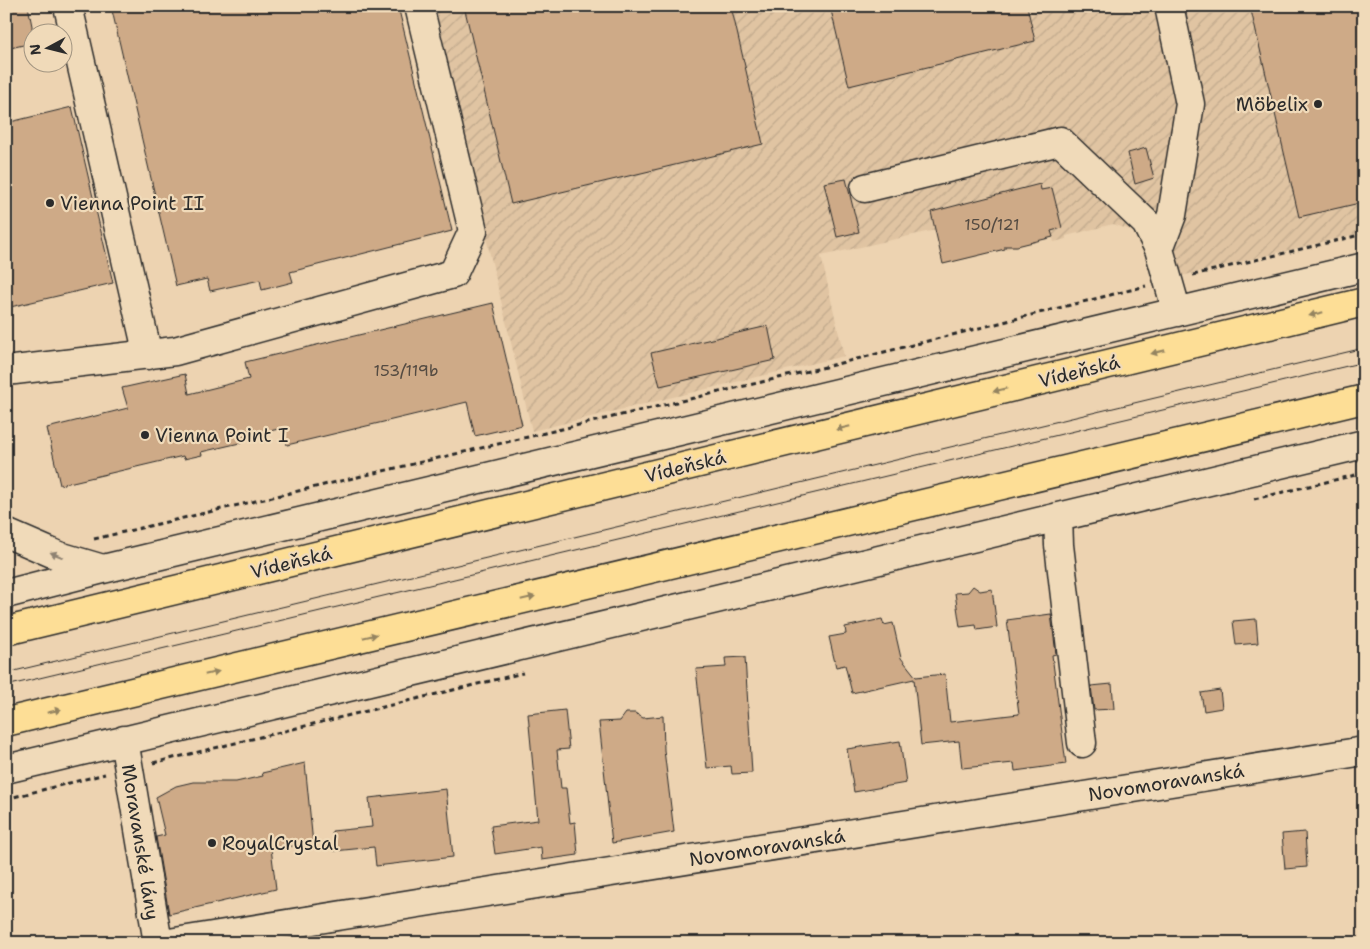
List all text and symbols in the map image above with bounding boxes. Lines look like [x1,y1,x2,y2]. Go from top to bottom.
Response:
north arrow [22,22,72,72]
text: N [25,43,45,56]
place label: Möbelix [1236,92,1308,117]
marker: Möbelix [1312,98,1324,110]
place label: Vienna Point II [60,191,204,216]
marker: Vienna Point II [44,197,56,209]
house number: 150/121 [964,214,1020,235]
one-way arrow [1309,310,1324,318]
one-way arrow [1151,348,1166,356]
street label: Vídeňská [1036,349,1123,394]
house number: 153/119b [374,360,438,381]
one-way arrow [993,386,1008,394]
place label: Vienna Point I [155,423,289,448]
one-way arrow [835,424,850,432]
marker: Vienna Point I [139,429,151,441]
street label: Vídeňská [642,444,729,489]
street label: Vídeňská [248,540,335,585]
one-way arrow [49,550,64,558]
one-way arrow [520,594,535,602]
one-way arrow [362,632,377,640]
one-way arrow [204,669,219,677]
one-way arrow [46,707,61,715]
street label: Novomoravanská [1086,758,1246,807]
street label: Moravanské lány [116,762,165,922]
street label: Novomoravanská [687,823,847,872]
place label: RoyalCrystal [222,831,339,856]
marker: RoyalCrystal [206,837,218,849]

